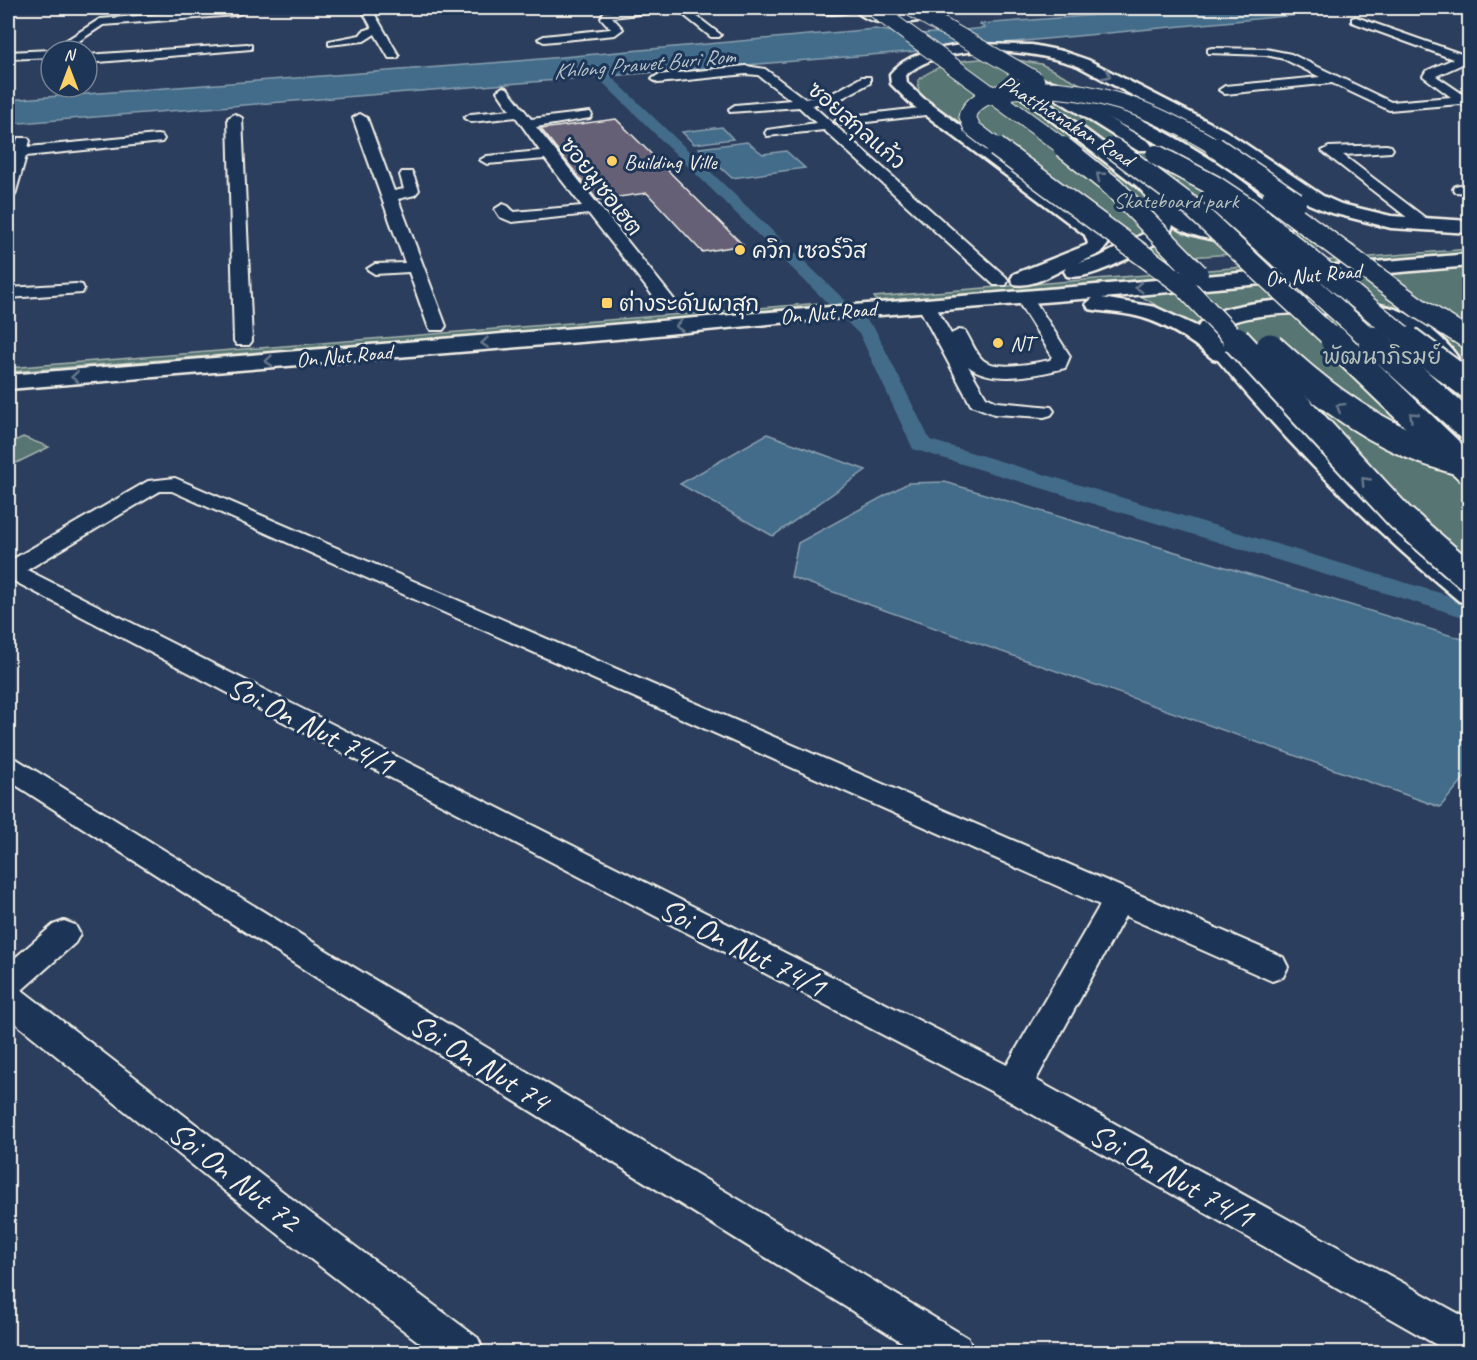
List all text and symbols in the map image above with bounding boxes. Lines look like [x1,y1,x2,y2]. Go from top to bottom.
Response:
north arrow [39,39,99,99]
water label: Khlong Prawet Buri Rom [552,42,738,86]
text: N [64,45,77,65]
one-way arrow [1101,68,1111,79]
street label: Phatthanakan Road [994,69,1141,175]
street label: ซอยสกุลแก้ว [800,75,912,177]
street label: ซอยมูซอเฮต [552,132,648,243]
place label: Building Ville [624,148,719,176]
marker: Building Ville [605,154,619,168]
one-way arrow [1096,172,1107,183]
park label: Skateboard park [1114,187,1240,215]
place label: ควิก เซอร์วิส [752,236,867,265]
marker: ควิก เซอร์วิส [733,243,747,257]
street label: On Nut Road [1264,257,1366,293]
one-way arrow [1135,281,1144,294]
place label: ต่างระดับผาสุก [619,290,759,320]
street label: On Nut Road [779,295,881,331]
marker: ต่างระดับผาสุก [600,296,614,310]
one-way arrow [674,319,684,332]
place label: NT [1010,330,1039,358]
one-way arrow [480,336,489,349]
marker: NT [991,336,1005,350]
street label: On Nut Road [295,338,397,374]
park label: พัฒนาภิรมย์ [1322,342,1442,371]
one-way arrow [265,354,274,367]
one-way arrow [71,370,80,383]
one-way arrow [1336,403,1347,414]
one-way arrow [1409,412,1420,423]
one-way arrow [1362,477,1373,488]
street label: Soi On Nut 74/1 [221,666,402,786]
street label: Soi On Nut 74/1 [653,888,834,1008]
street label: Soi On Nut 74 [403,1004,560,1123]
street label: Soi On Nut 72 [160,1112,311,1242]
street label: Soi On Nut 74/1 [1082,1114,1262,1238]

